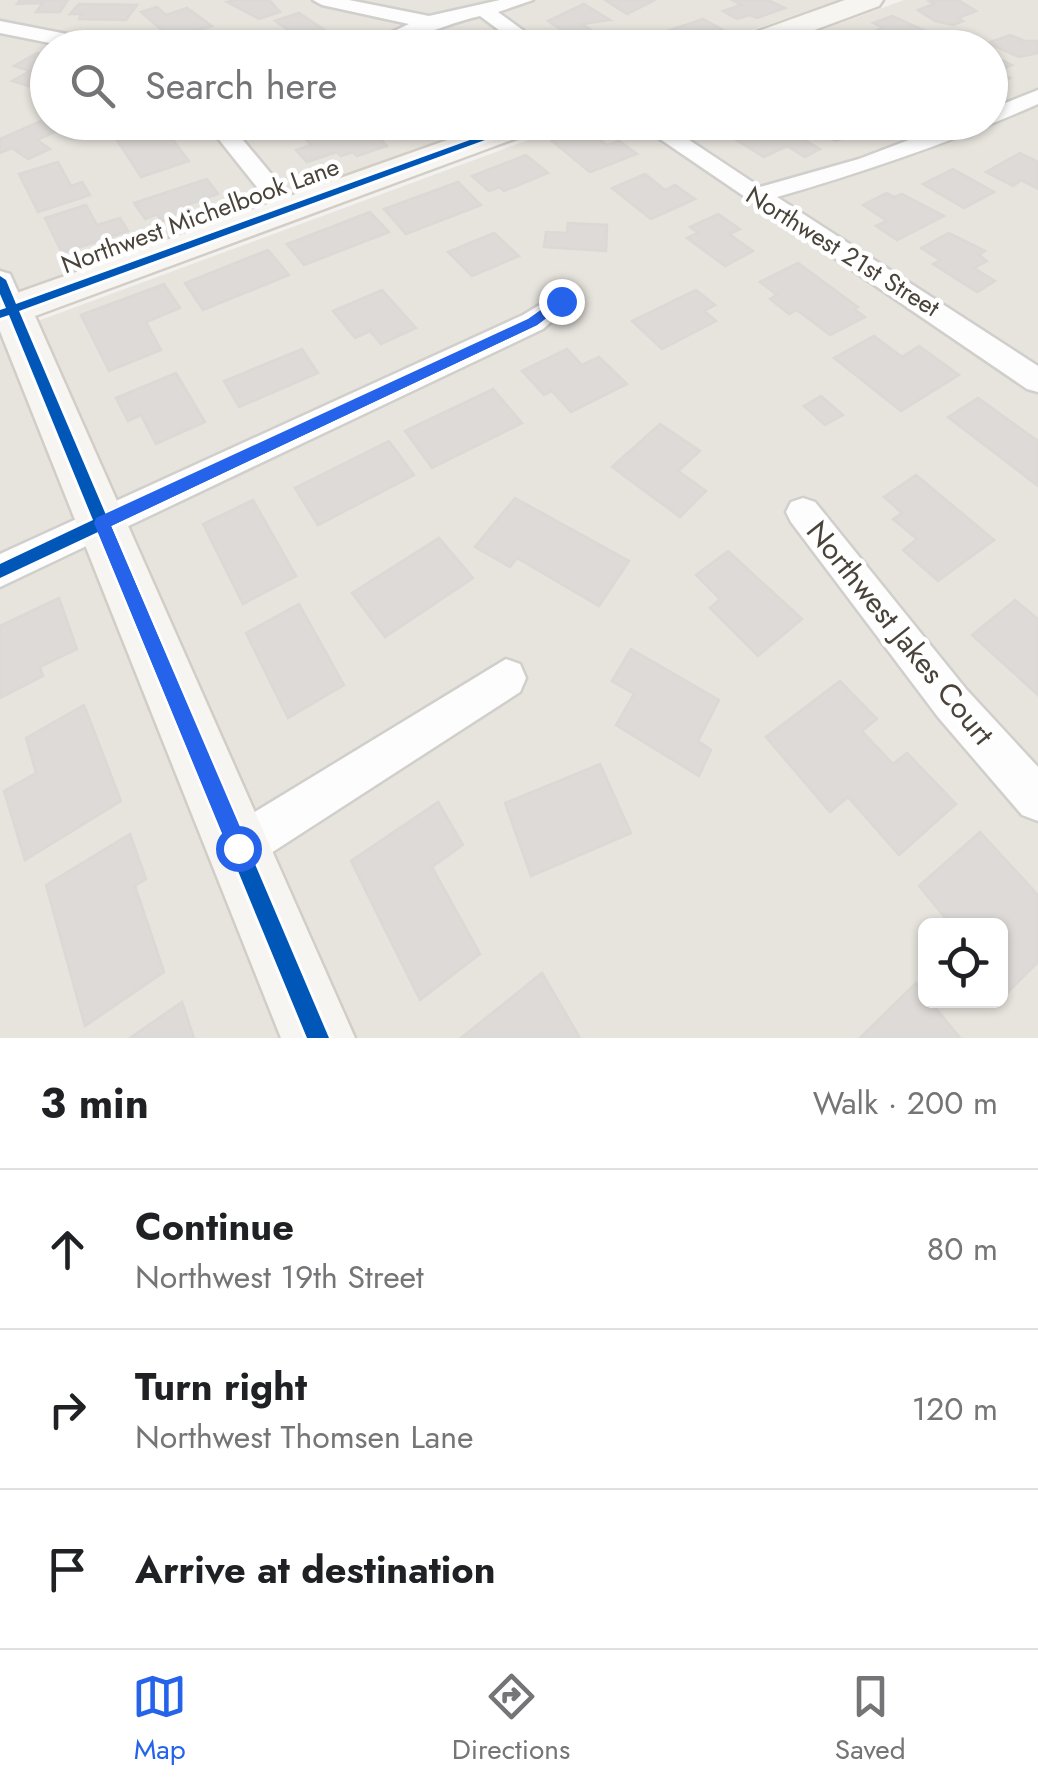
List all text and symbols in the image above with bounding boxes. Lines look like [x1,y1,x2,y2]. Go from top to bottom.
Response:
search box [30,30,1008,140]
icon: search [65,58,120,113]
text: Search here [145,58,337,113]
street label: Northwest Michelbook Lane [56,148,344,282]
street label: Northwest 21st Street [739,177,947,325]
route end [539,279,585,325]
street label: Northwest Jakes Court [796,511,1005,755]
route start [216,826,262,872]
map controls [918,918,1008,1008]
button: locate [918,918,1008,1008]
text: 3 min [40,1073,149,1134]
text: Walk · 200 m [813,1080,998,1126]
text: Continue [135,1199,294,1254]
icon: ahead [40,1222,95,1277]
text: 80 m [927,1226,998,1272]
text: Northwest 19th Street [135,1254,424,1300]
text: Turn right [135,1359,307,1414]
icon: right [40,1382,95,1437]
text: 120 m [912,1386,998,1432]
text: Northwest Thomsen Lane [135,1414,473,1460]
icon: arrive [40,1542,95,1597]
text: Arrive at destination [135,1542,496,1597]
tab: Map [132,1669,187,1770]
tab: Directions [452,1669,570,1770]
tab: Saved [835,1669,906,1770]

